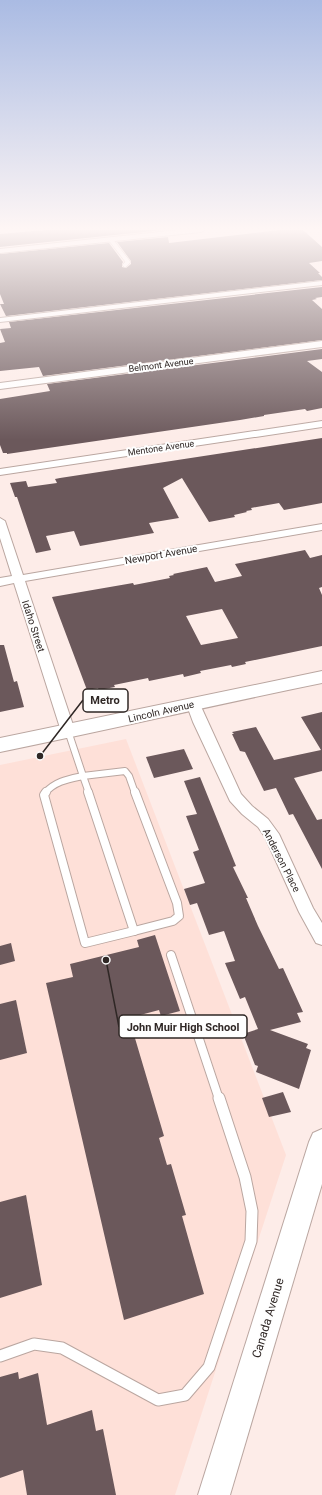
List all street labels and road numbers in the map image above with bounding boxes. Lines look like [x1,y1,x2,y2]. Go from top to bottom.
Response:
street label: Belmont Avenue [128,356,194,374]
street label: Mentone Avenue [127,438,195,458]
street label: Newport Avenue [124,543,198,566]
street label: Idaho Street [20,599,47,653]
street label: Lincoln Avenue [127,699,195,724]
street label: Anderson Place [261,827,302,894]
street label: Canada Avenue [249,1276,287,1360]

